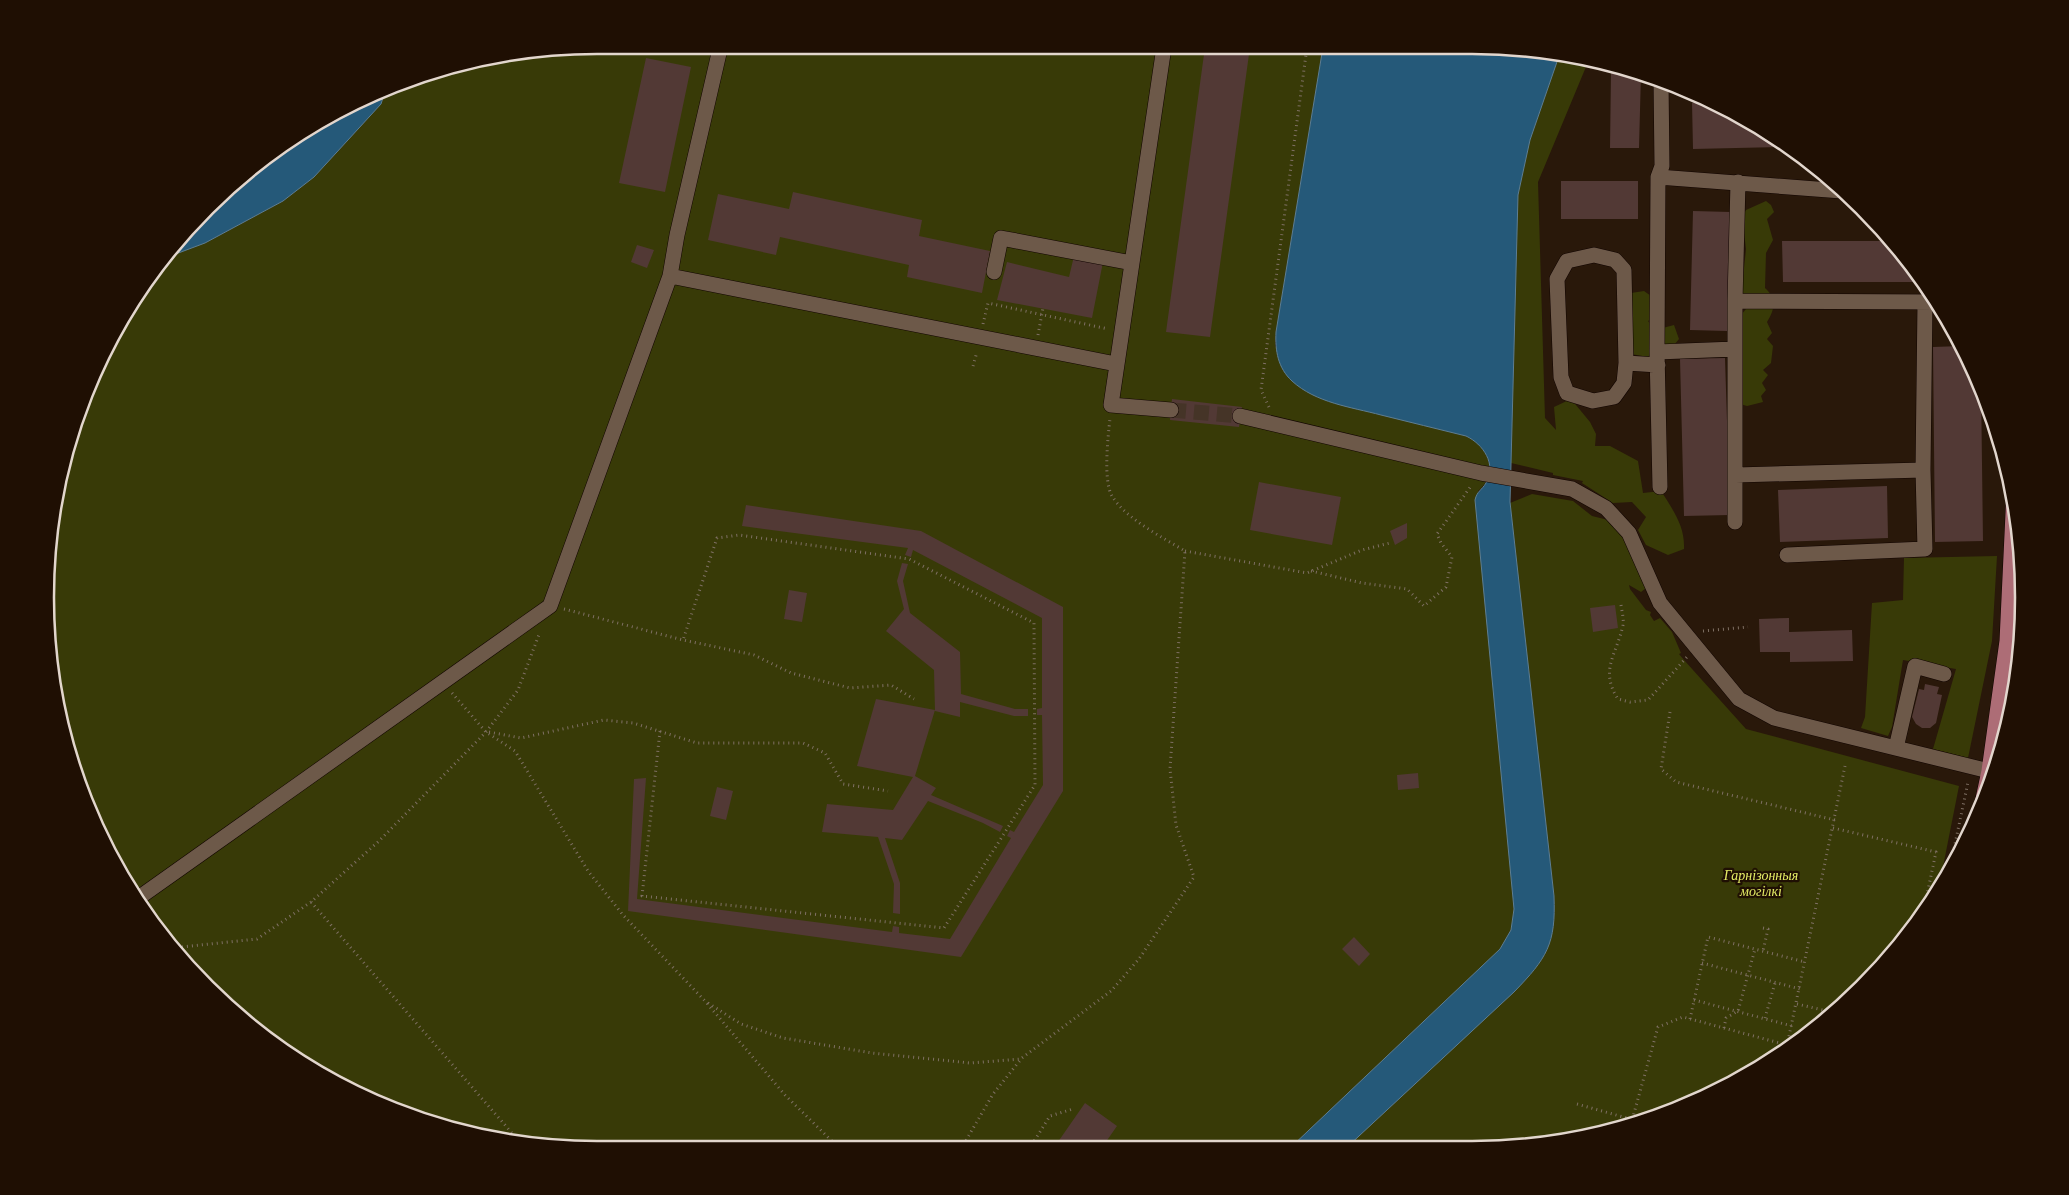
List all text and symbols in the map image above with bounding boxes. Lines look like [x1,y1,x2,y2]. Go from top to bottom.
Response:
park label: Гарнізонныя могілкі [1723,867,1798,899]

